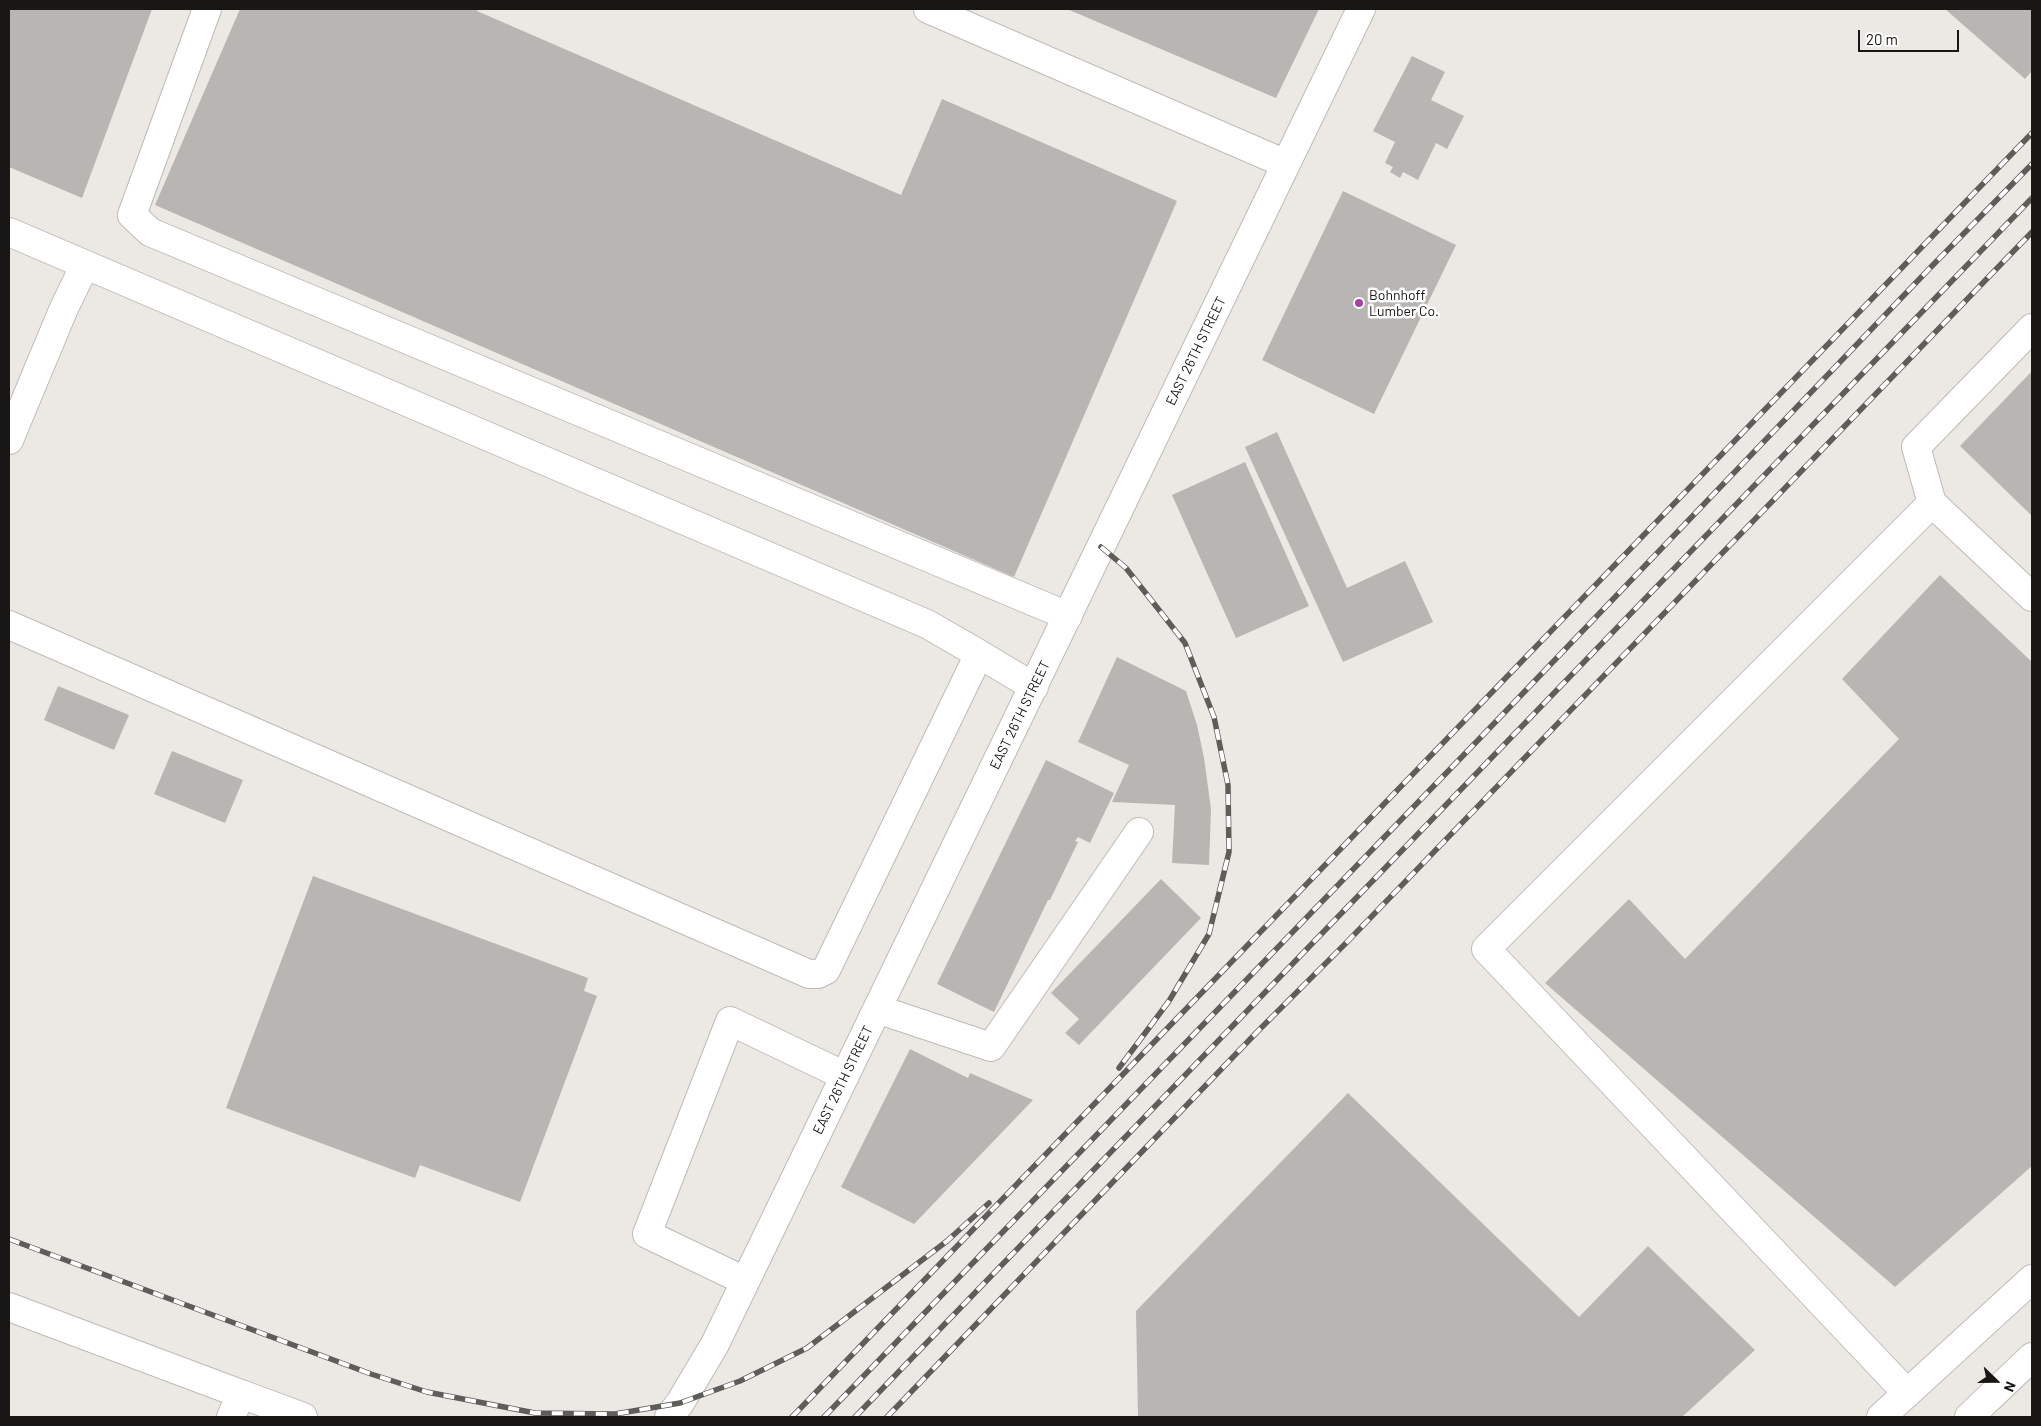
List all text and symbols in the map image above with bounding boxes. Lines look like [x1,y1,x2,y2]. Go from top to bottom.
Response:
scale bar [1861,20,1962,52]
text: 20 m [1866,30,1898,48]
place label: Bohnhoff Lumber Co. [1369,287,1439,320]
street label: EAST 26TH STREET [1162,294,1230,408]
marker: Bohnhoff Lumber Co. [1353,297,1365,309]
street label: EAST 26TH STREET [986,658,1054,772]
street label: EAST 26TH STREET [809,1023,877,1137]
north arrow [1971,1356,2021,1406]
text: N [2001,1379,2020,1394]

